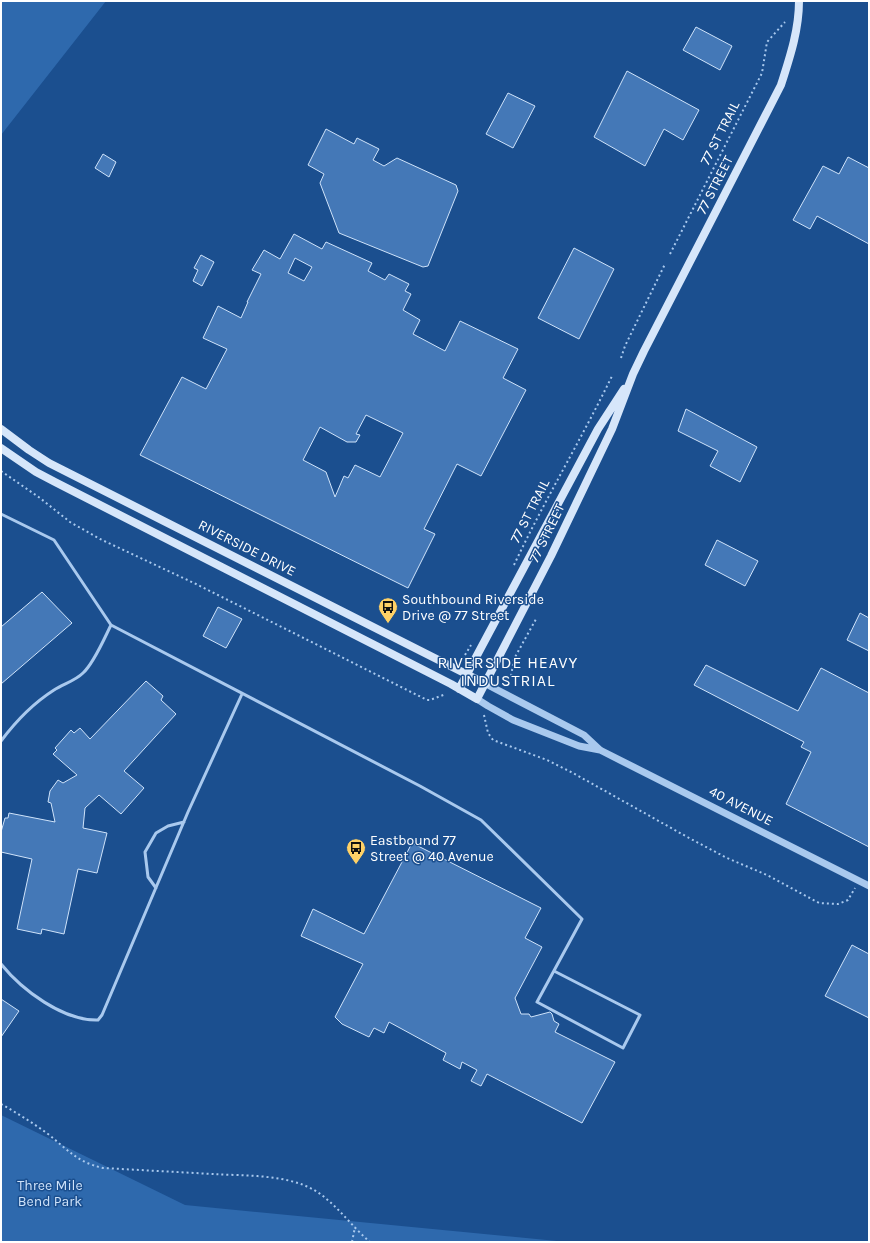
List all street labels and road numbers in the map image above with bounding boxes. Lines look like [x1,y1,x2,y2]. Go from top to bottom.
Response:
street label: 77 ST TRAIL [697,98,744,168]
street label: 77 STREET [693,153,737,217]
street label: 77 ST TRAIL [507,476,554,546]
street label: 77 STREET [525,501,569,565]
street label: RIVERSIDE DRIVE [195,516,299,580]
street label: 40 AVENUE [706,783,776,829]

